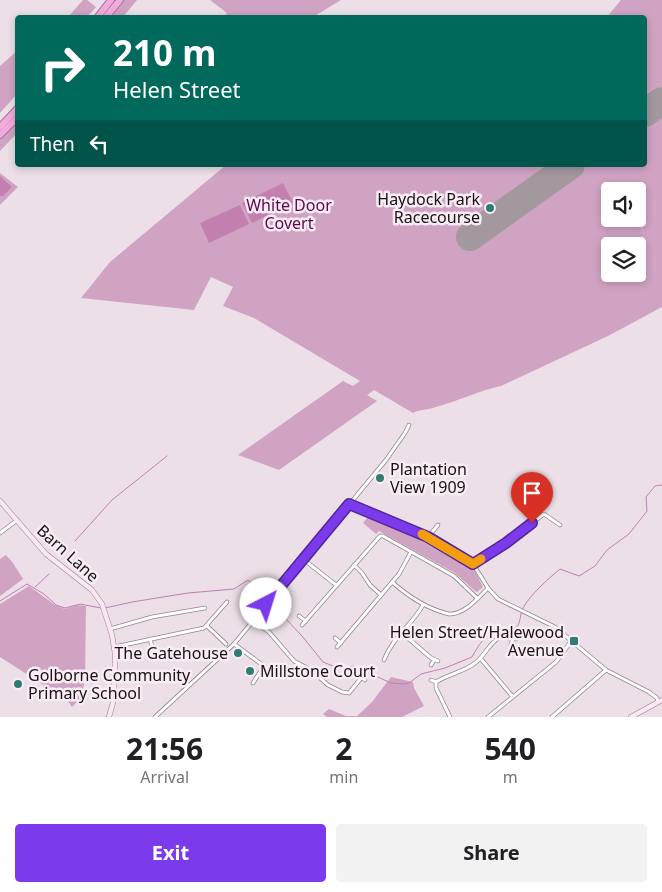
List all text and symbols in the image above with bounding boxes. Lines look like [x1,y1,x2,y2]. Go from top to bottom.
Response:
text: 210 m [113,29,216,76]
icon: right [30,35,95,100]
text: Helen Street [113,74,241,104]
icon: left [85,130,113,158]
text: Then [30,131,75,157]
map controls [601,182,646,282]
button: sound [601,182,646,227]
place label: Haydock Park Racecourse [377,188,480,228]
park label: White Door Covert [246,194,332,234]
marker: Haydock Park Racecourse [484,202,496,214]
button: layers [601,237,646,282]
place label: Plantation View 1909 [390,458,467,498]
marker: Plantation View 1909 [374,472,386,484]
pin [511,472,553,523]
icon: arrive [518,479,546,507]
street label: Barn Lane [32,519,104,587]
position arrow [239,577,291,629]
place label: Helen Street/Halewood Avenue [390,621,564,661]
marker: Helen Street/Halewood Avenue [568,635,580,647]
place label: The Gatehouse [114,642,228,664]
marker: The Gatehouse [232,647,244,659]
place label: Millstone Court [260,660,375,682]
place label: Golborne Community Primary School [28,664,191,704]
marker: Millstone Court [244,665,256,677]
marker: Golborne Community Primary School [12,678,24,690]
text: 21:56 [126,728,203,769]
text: 2 [335,728,352,769]
text: 540 [484,728,536,769]
text: Arrival [140,766,189,788]
text: min [329,766,358,788]
text: m [503,766,518,788]
button: Exit [15,824,326,882]
button: Share [336,824,647,882]

